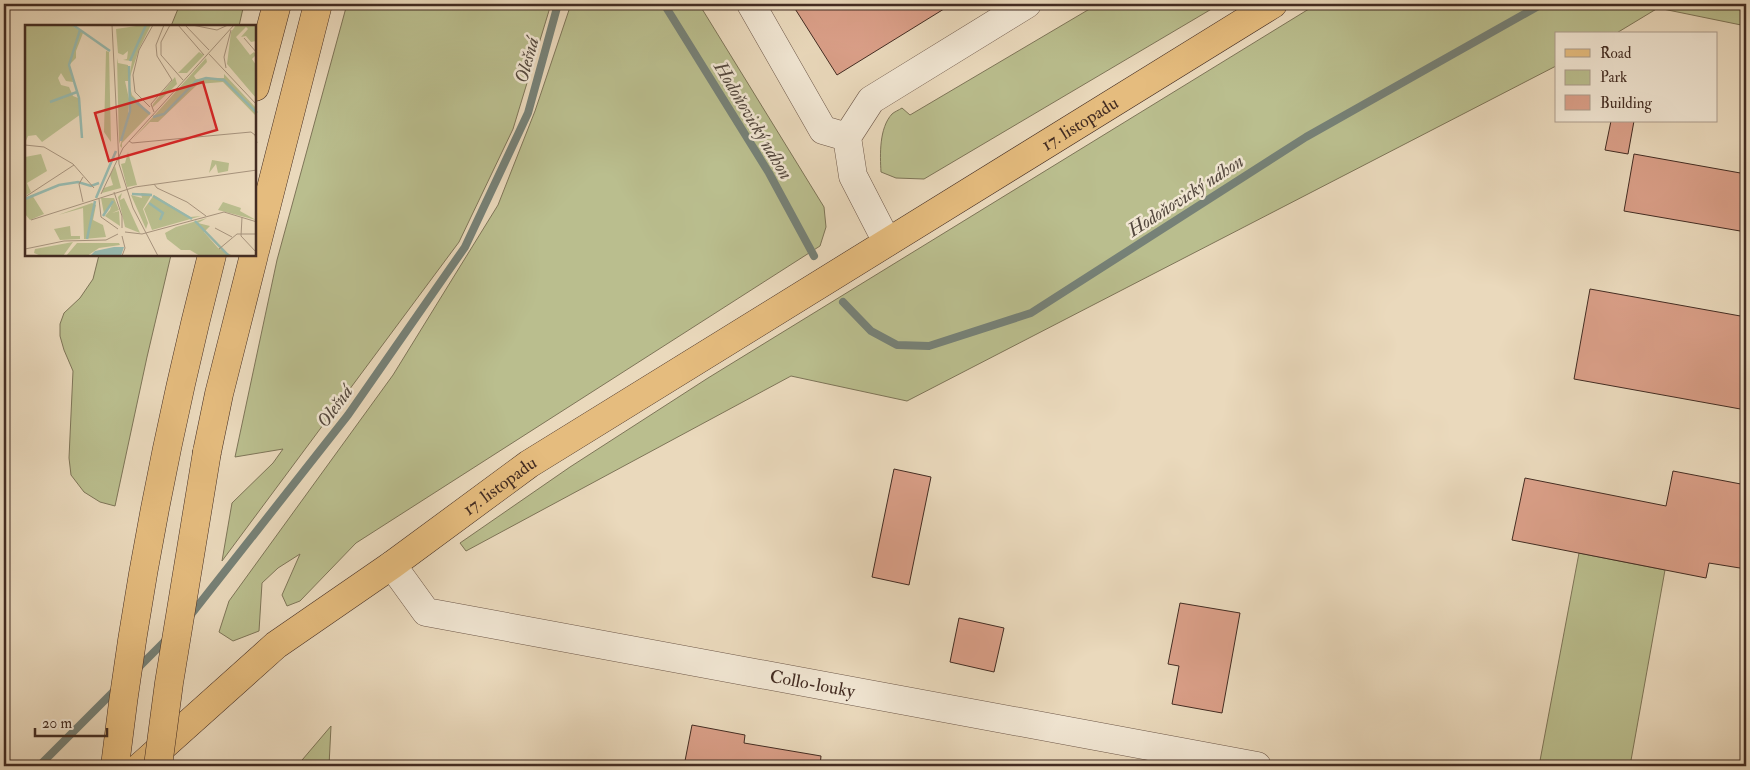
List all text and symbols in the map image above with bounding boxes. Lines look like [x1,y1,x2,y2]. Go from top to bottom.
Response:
inset map [25,25,256,256]
water label: Olešná [509,32,545,86]
legend [1555,32,1718,122]
text: Road [1600,44,1632,63]
water label: Hodoňovický náhon [708,56,798,184]
text: Park [1600,68,1627,87]
street label: 17. listopadu [1037,91,1123,156]
text: Building [1600,94,1652,113]
water label: Hodoňovický náhon [1122,149,1248,243]
water label: Olešná [311,379,360,433]
street label: 17. listopadu [458,451,541,521]
street label: Collo-louky [768,665,858,703]
scale bar [35,705,108,737]
text: 20 m [42,714,72,733]

